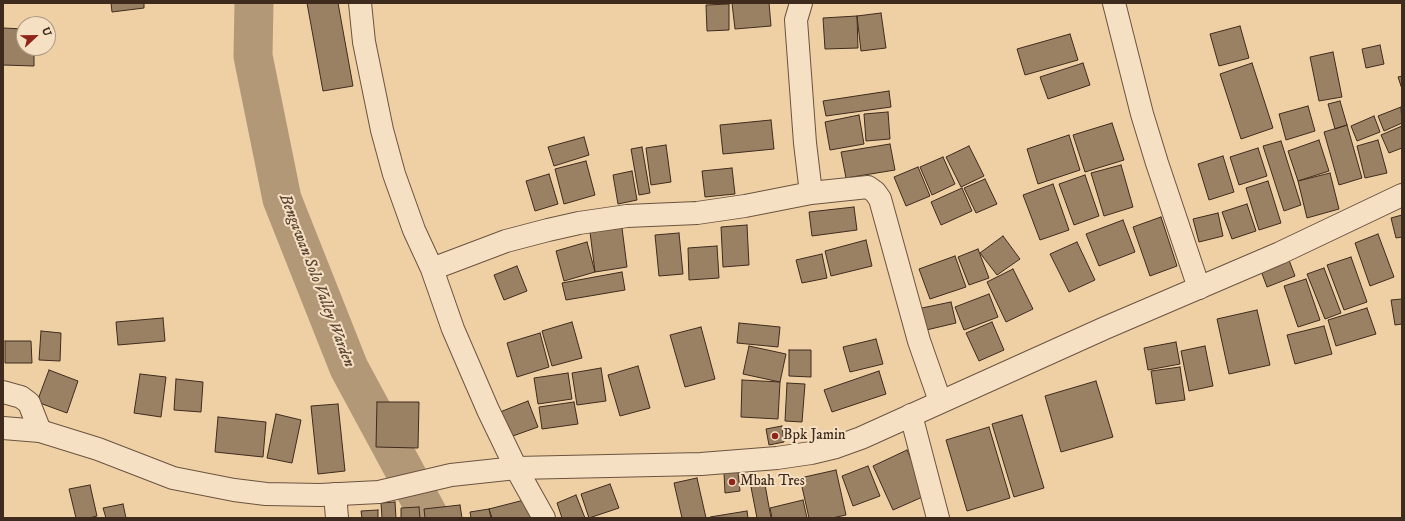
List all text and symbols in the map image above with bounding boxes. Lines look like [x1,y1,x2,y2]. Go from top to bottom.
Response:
north arrow [16,16,56,56]
text: U [38,25,54,38]
water label: Bengawan Solo Valley Warden [274,192,358,370]
place label: Bpk Jamin [783,427,846,445]
marker: Bpk Jamin [770,431,780,441]
place label: Mbah Tres [740,473,805,491]
marker: Mbah Tres [727,477,737,487]

